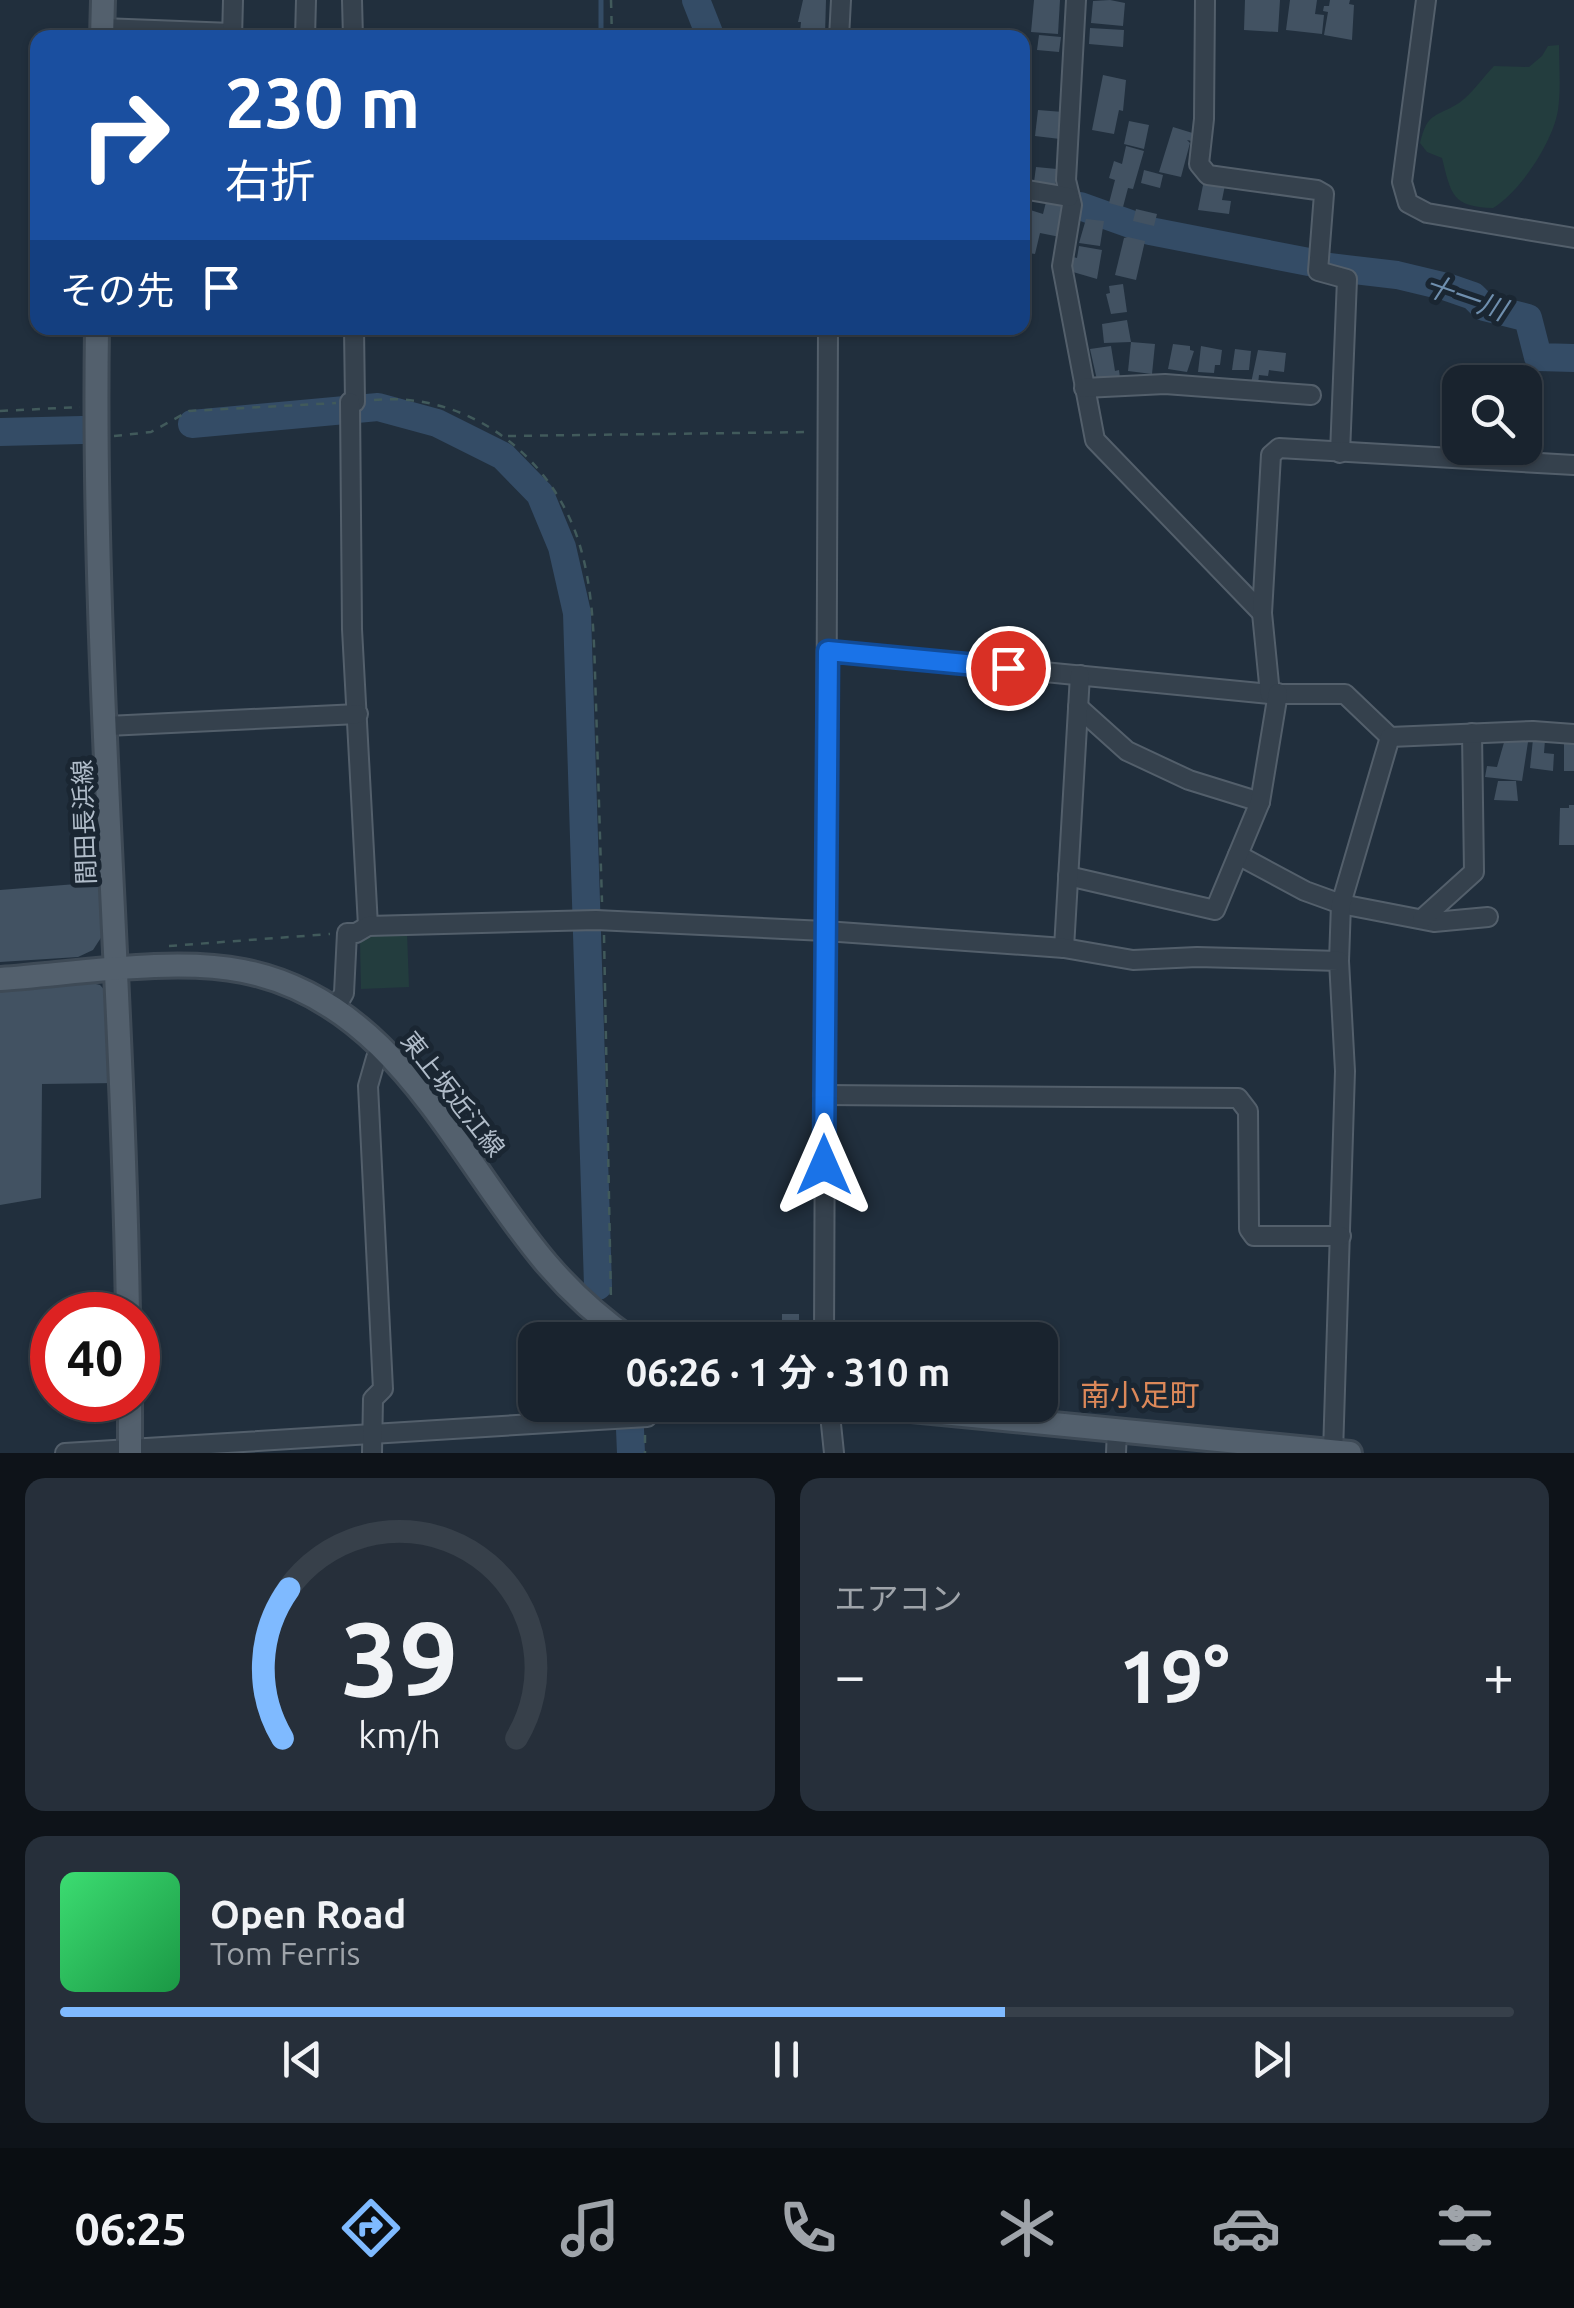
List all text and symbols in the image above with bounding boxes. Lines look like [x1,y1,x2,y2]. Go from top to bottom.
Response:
text: 230 m [225,63,420,141]
icon: right [60,70,190,200]
text: 右折 [225,155,315,206]
icon: arrive [194,260,249,315]
text: その先 [60,269,174,311]
water label: 十一川 [1421,269,1514,326]
map controls [1442,365,1542,465]
button: search [1442,365,1542,465]
pin [966,626,1051,711]
icon: arrive [981,641,1036,696]
street label: 間田長浜線 [68,759,100,885]
street label: 東上坂近江線 [396,1026,510,1162]
position arrow [772,1113,876,1217]
speed limit sign: 40 [30,1292,160,1422]
text: 06:26 · 1 分 · 310 m [626,1351,950,1393]
district label: 南小足町 [1080,1378,1200,1412]
text: エアコン [835,1580,963,1616]
text: 39 [341,1599,458,1716]
text: 19° [1119,1633,1230,1717]
text: − [835,1644,866,1705]
text: + [1483,1644,1514,1705]
text: km/h [358,1715,441,1755]
text: Open Road [210,1893,406,1935]
text: Tom Ferris [210,1935,360,1971]
icon: previous [275,2032,330,2087]
icon: pause [759,2032,814,2087]
icon: next [1244,2032,1299,2087]
icon: directions [336,2193,406,2263]
icon: music [555,2193,625,2263]
icon: phone [773,2193,843,2263]
icon: climate [992,2193,1062,2263]
icon: car [1211,2193,1281,2263]
icon: filters [1430,2193,1500,2263]
text: 06:25 [74,2203,187,2254]

